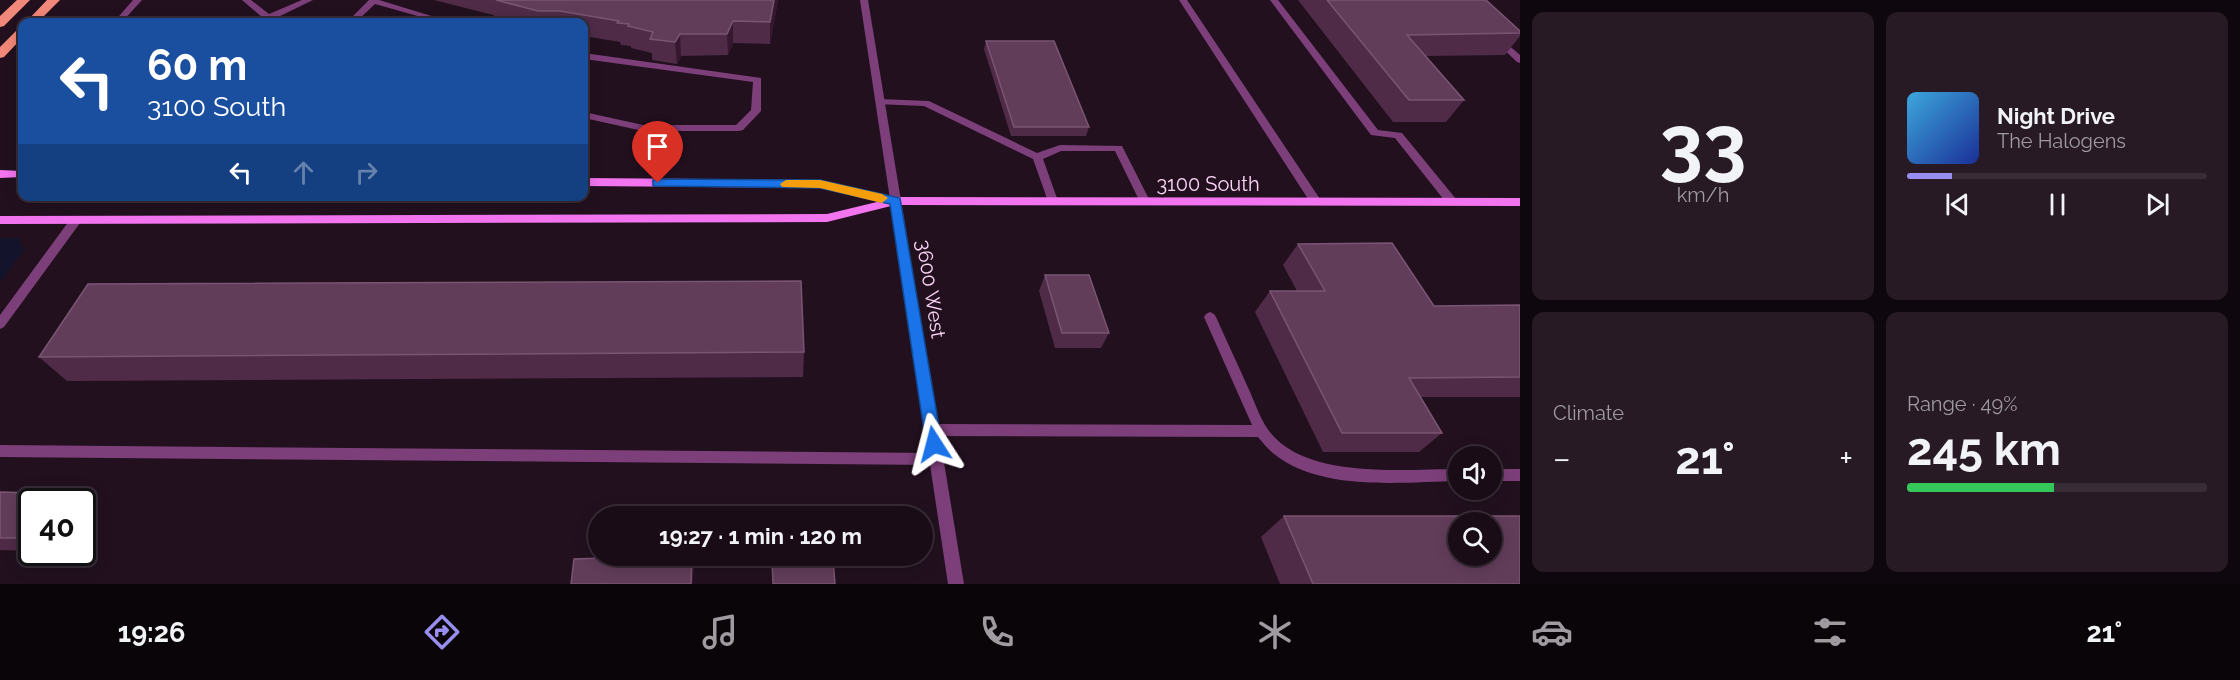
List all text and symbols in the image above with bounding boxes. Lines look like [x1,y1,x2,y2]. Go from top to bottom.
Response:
text: 60 m [147,41,247,90]
icon: left [48,42,126,120]
text: 3100 South [147,91,286,122]
text: 33 [1659,98,1747,189]
text: Night Drive [1997,103,2115,129]
pin [632,121,683,183]
text: The Halogens [1997,129,2126,153]
icon: arrive [641,130,674,163]
icon: left [224,156,257,189]
icon: ahead [287,156,320,189]
icon: right [350,156,383,189]
street label: 3100 South [1156,172,1260,196]
text: km/h [1677,183,1729,207]
icon: previous [1941,188,1974,221]
icon: pause [2041,188,2074,221]
icon: next [2141,188,2174,221]
street label: 3600 West [911,238,951,340]
text: Range · 49% [1907,392,2017,416]
text: Climate [1553,401,1624,425]
position arrow [902,412,966,476]
text: 245 km [1907,423,2061,476]
text: 21° [1675,432,1735,485]
text: − [1553,439,1571,478]
text: + [1839,439,1853,478]
map controls [1448,446,1502,566]
button: sound [1448,446,1502,500]
speed limit sign: 40 [18,488,96,566]
button: search [1448,512,1502,566]
text: 19:27 · 1 min · 120 m [659,523,862,549]
icon: directions [421,611,463,653]
icon: music [699,611,741,653]
icon: phone [976,611,1018,653]
icon: climate [1254,611,1296,653]
icon: car [1531,611,1573,653]
icon: filters [1809,611,1851,653]
text: 19:26 [118,617,185,648]
text: 21° [2086,617,2122,648]

